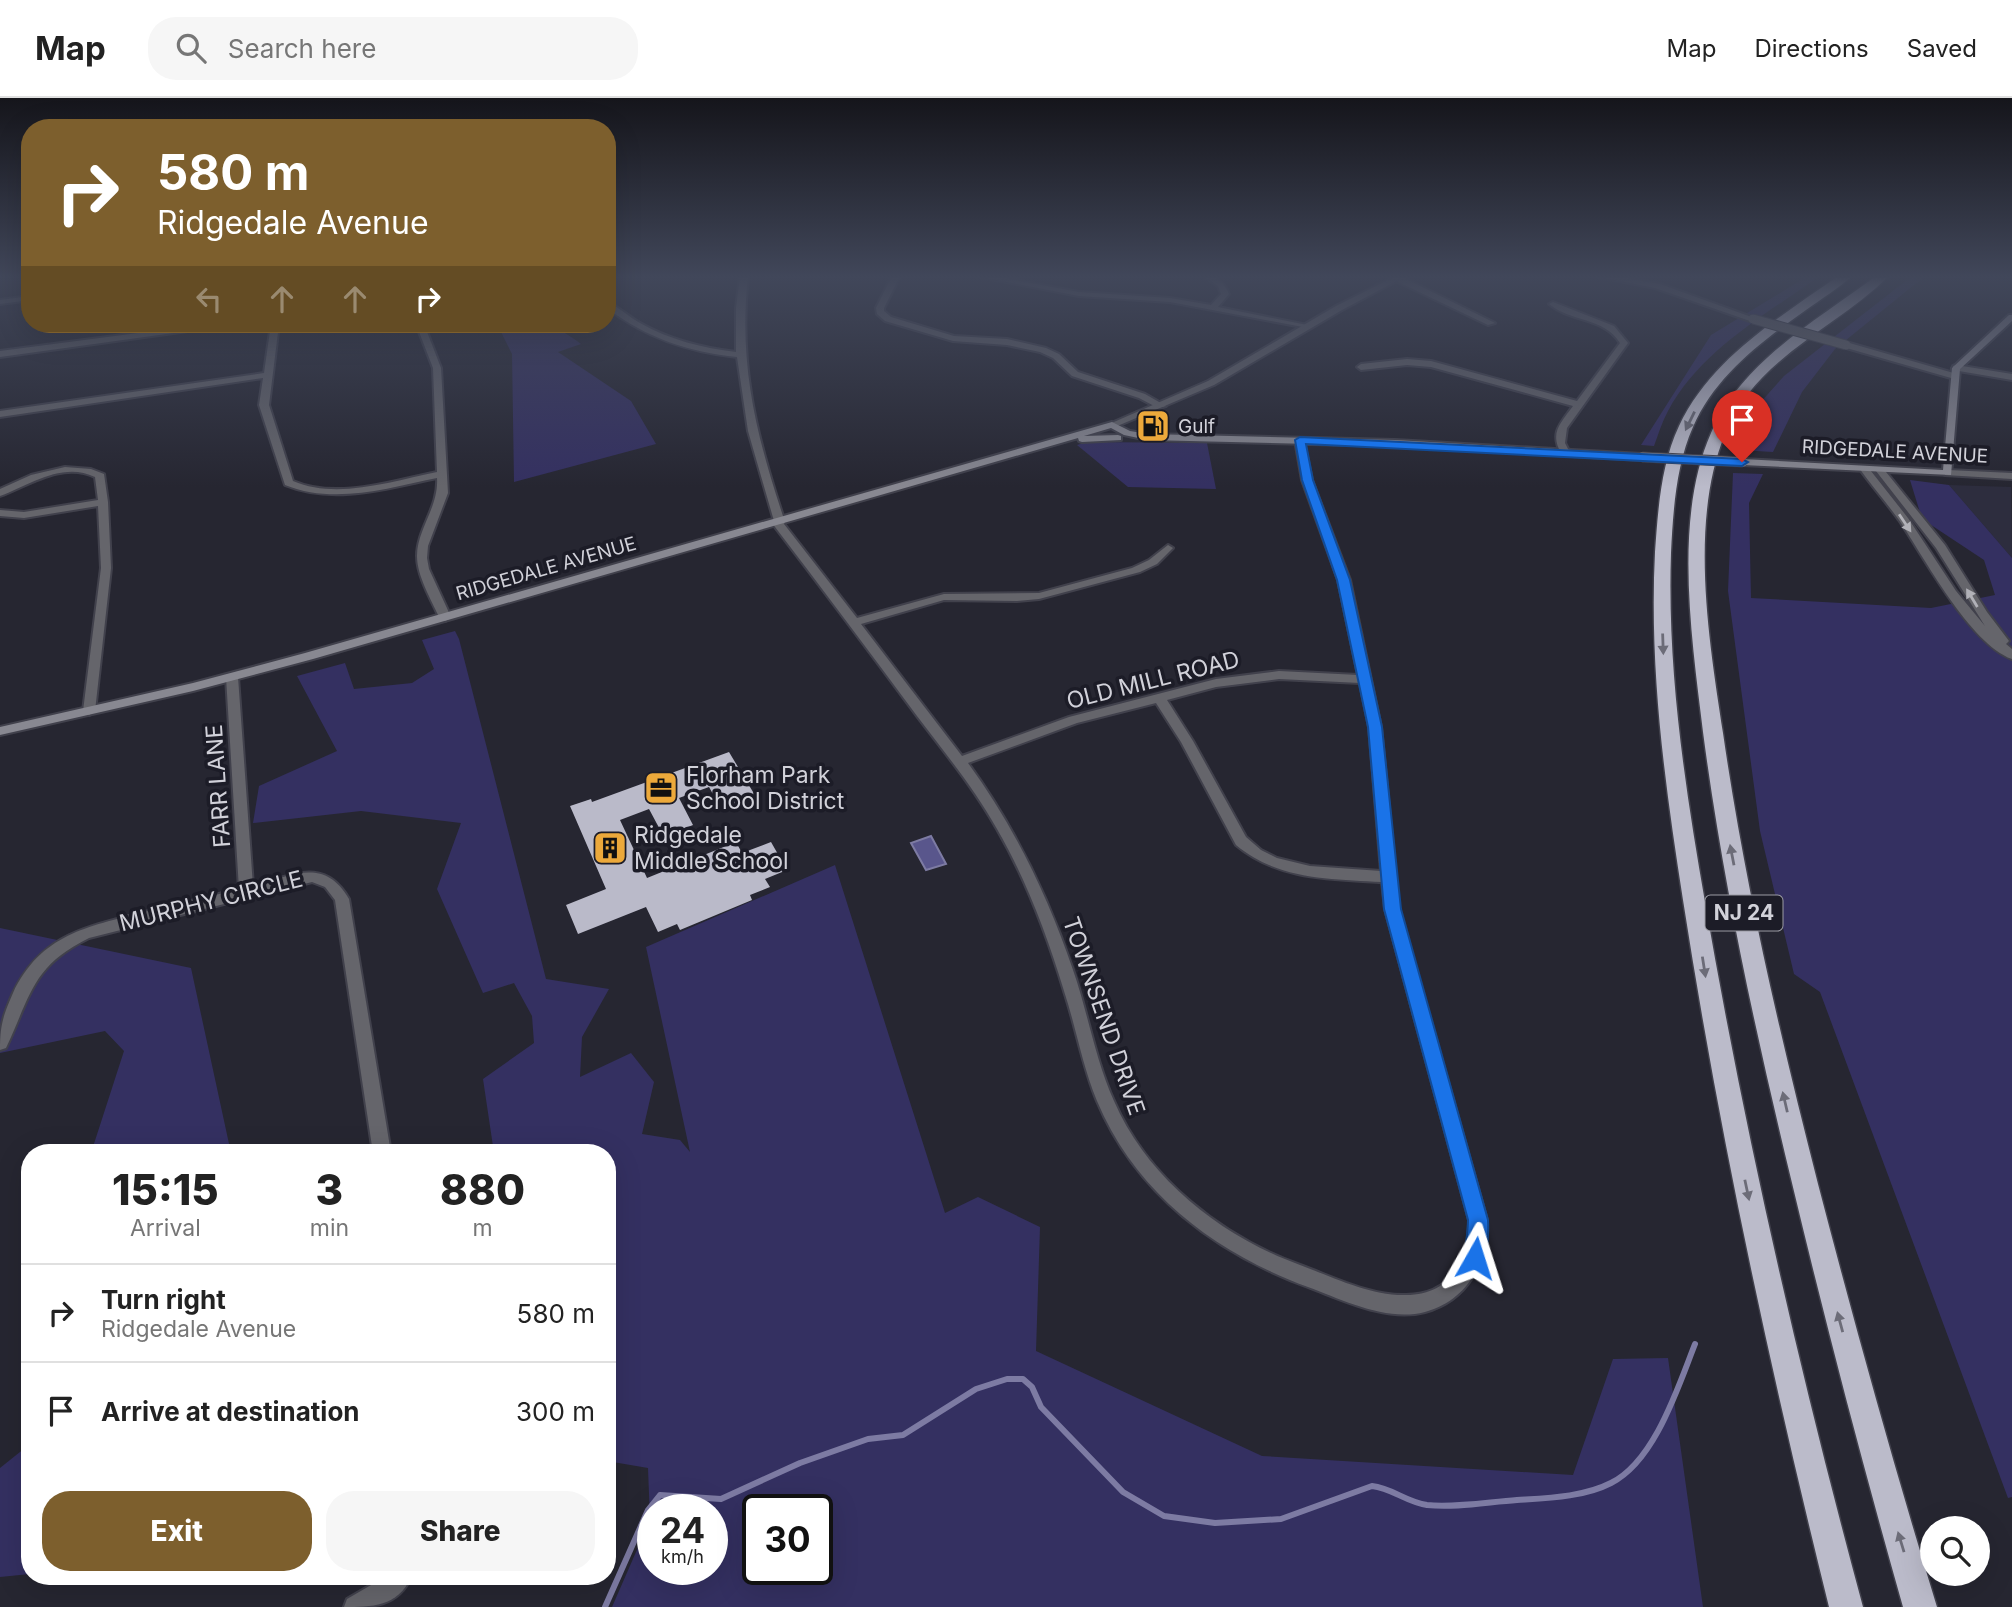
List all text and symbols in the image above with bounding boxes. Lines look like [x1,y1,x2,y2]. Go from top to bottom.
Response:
search box [148,17,638,80]
text: Map [35,28,106,68]
icon: search [172,29,210,67]
text: Search here [228,33,376,64]
text: Map [1667,34,1716,63]
text: Directions [1754,34,1869,63]
text: Saved [1907,34,1977,63]
text: 580 m [157,143,310,202]
icon: right [42,147,133,238]
text: Ridgedale Avenue [157,203,429,242]
icon: left [190,280,228,318]
icon: ahead [263,280,301,318]
icon: ahead [336,280,374,318]
icon: right [409,280,447,318]
pin [1712,390,1772,462]
icon: arrive [1723,401,1761,439]
fuel station icon: Gulf [1134,407,1172,445]
one-way arrow [1684,411,1695,431]
place label: Gulf [1178,415,1215,438]
street label: RIDGEDALE AVENUE [1801,435,1989,468]
one-way arrow [1898,514,1912,532]
street label: RIDGEDALE AVENUE [453,532,639,605]
one-way arrow [1966,589,1979,608]
one-way arrow [1658,634,1669,656]
street label: OLD MILL ROAD [1064,645,1242,715]
street label: FARR LANE [200,723,236,849]
place label: Florham Park School District [686,761,845,815]
office icon: Florham Park School District [642,769,680,807]
place label: Ridgedale Middle School [634,821,789,875]
building icon: Ridgedale Middle School [591,829,629,867]
one-way arrow [1727,844,1738,866]
street label: MURPHY CIRCLE [116,865,306,937]
road number: NJ 24 [1706,896,1782,930]
street label: TOWNSEND DRIVE [1057,913,1151,1119]
one-way arrow [1699,956,1710,978]
one-way arrow [1779,1091,1790,1113]
text: 15:15 [112,1164,219,1215]
text: 3 [316,1164,343,1215]
text: 880 [440,1164,525,1215]
one-way arrow [1742,1179,1753,1201]
text: Arrival [130,1214,201,1242]
text: min [310,1214,349,1242]
text: m [472,1214,493,1242]
position arrow [1438,1221,1512,1295]
text: Turn right [101,1284,226,1315]
icon: right [42,1294,80,1332]
text: 580 m [517,1298,595,1329]
one-way arrow [1835,1311,1845,1332]
text: Ridgedale Avenue [101,1315,296,1343]
icon: arrive [42,1392,80,1430]
text: Arrive at destination [101,1396,360,1427]
text: 300 m [516,1396,595,1427]
button: Exit [42,1491,312,1571]
button: Share [326,1491,595,1571]
speed limit sign: 30 [742,1494,833,1585]
text: 24 [660,1509,705,1551]
map controls [1920,1516,1990,1586]
button: search [1920,1516,1990,1586]
one-way arrow [1895,1531,1905,1552]
text: km/h [661,1546,704,1567]

